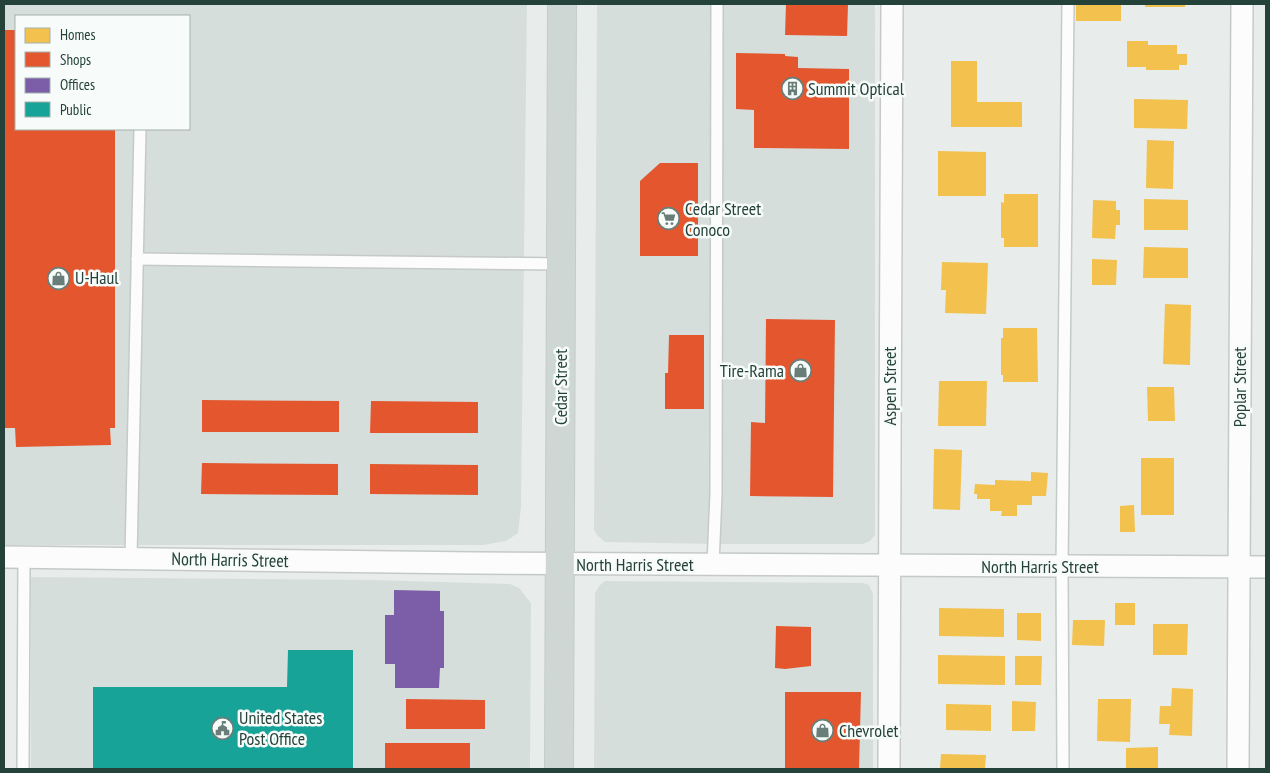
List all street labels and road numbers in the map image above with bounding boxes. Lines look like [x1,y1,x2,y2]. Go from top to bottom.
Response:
street label: Aspen Street [878,347,901,425]
street label: Poplar Street [1228,347,1251,427]
street label: Cedar Street [549,349,572,425]
street label: North Harris Street [171,547,289,572]
street label: North Harris Street [576,553,694,576]
street label: North Harris Street [981,555,1099,578]

